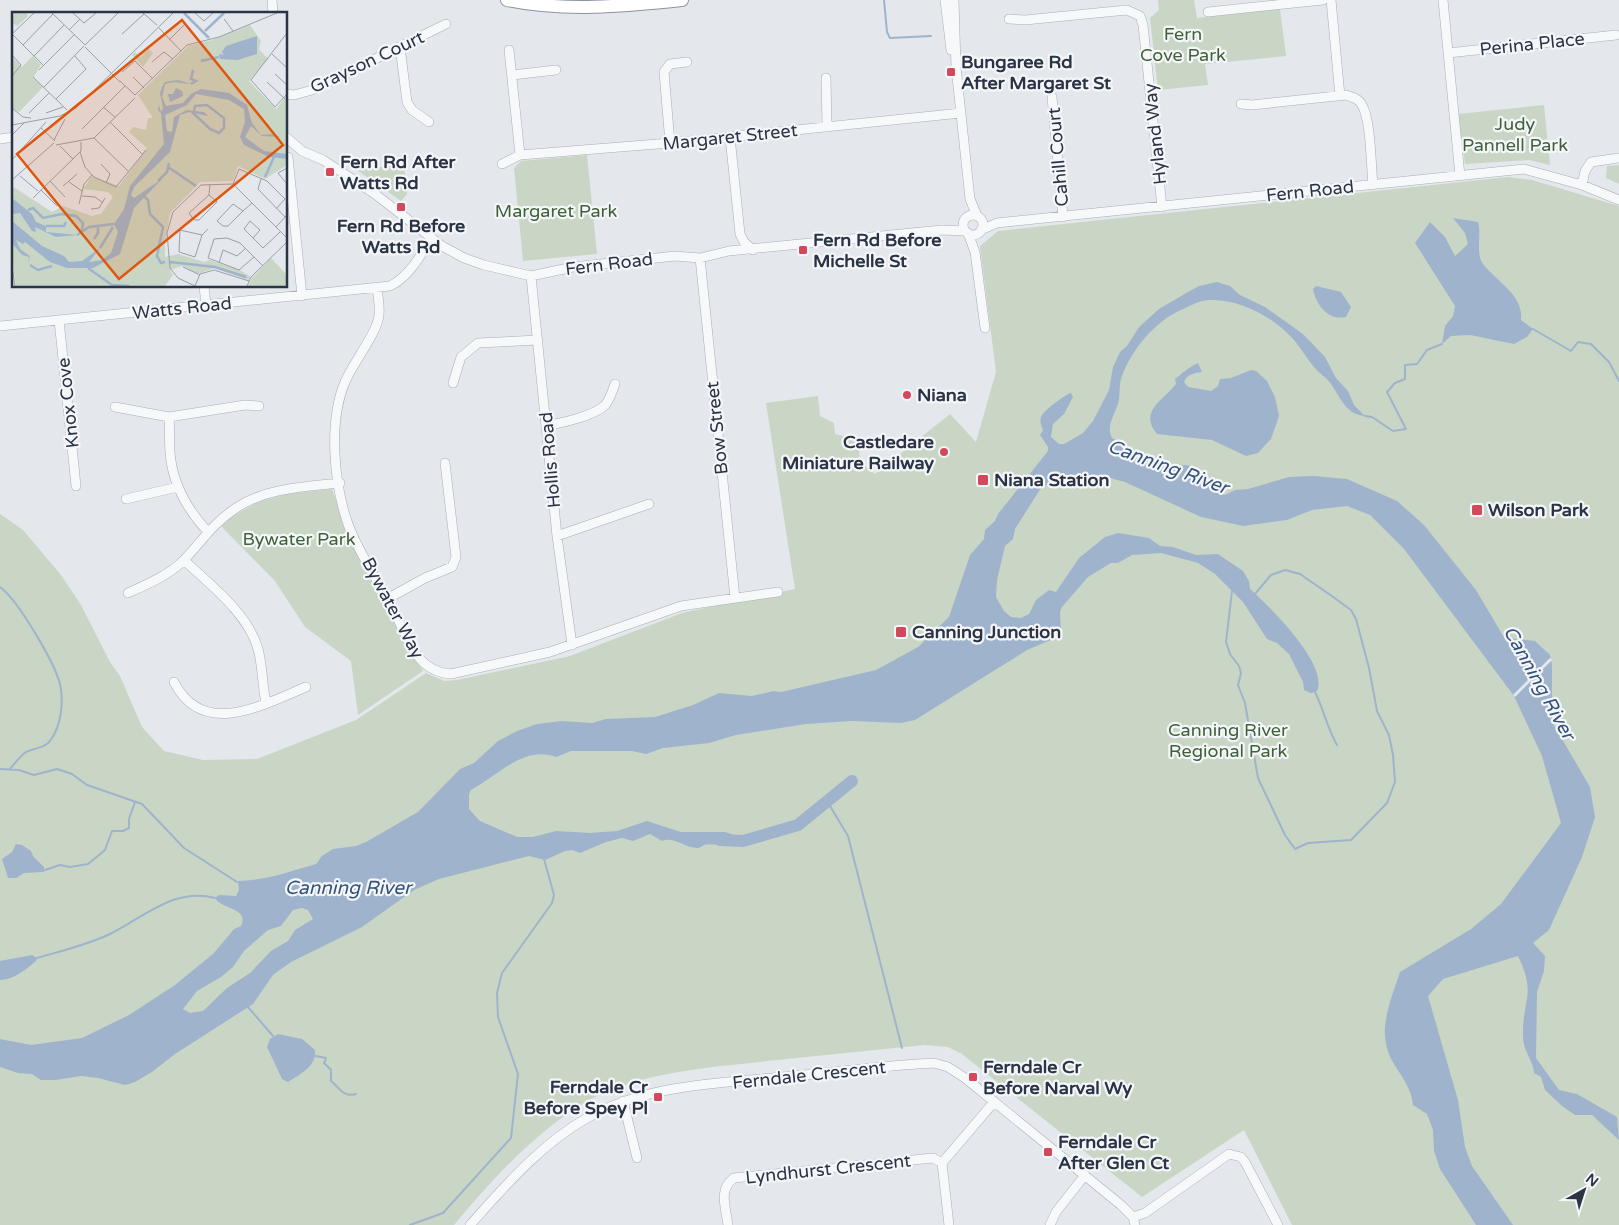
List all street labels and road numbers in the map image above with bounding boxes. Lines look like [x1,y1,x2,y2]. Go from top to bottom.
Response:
street label: Grayson Court [306,26,428,98]
street label: Perina Place [1478,28,1586,60]
street label: Hyland Way [1139,82,1171,186]
street label: Cahill Court [1043,106,1073,208]
street label: Margaret Street [662,119,799,155]
street label: Fern Road [1265,175,1355,207]
street label: Fern Road [564,248,654,280]
street label: Watts Road [131,292,233,324]
street label: Knox Cove [52,357,84,449]
street label: Bow Street [701,380,733,476]
street label: Hollis Road [535,411,565,509]
street label: Bywater Way [357,554,429,663]
street label: Ferndale Crescent [731,1056,887,1094]
street label: Lyndhurst Crescent [744,1149,912,1189]

